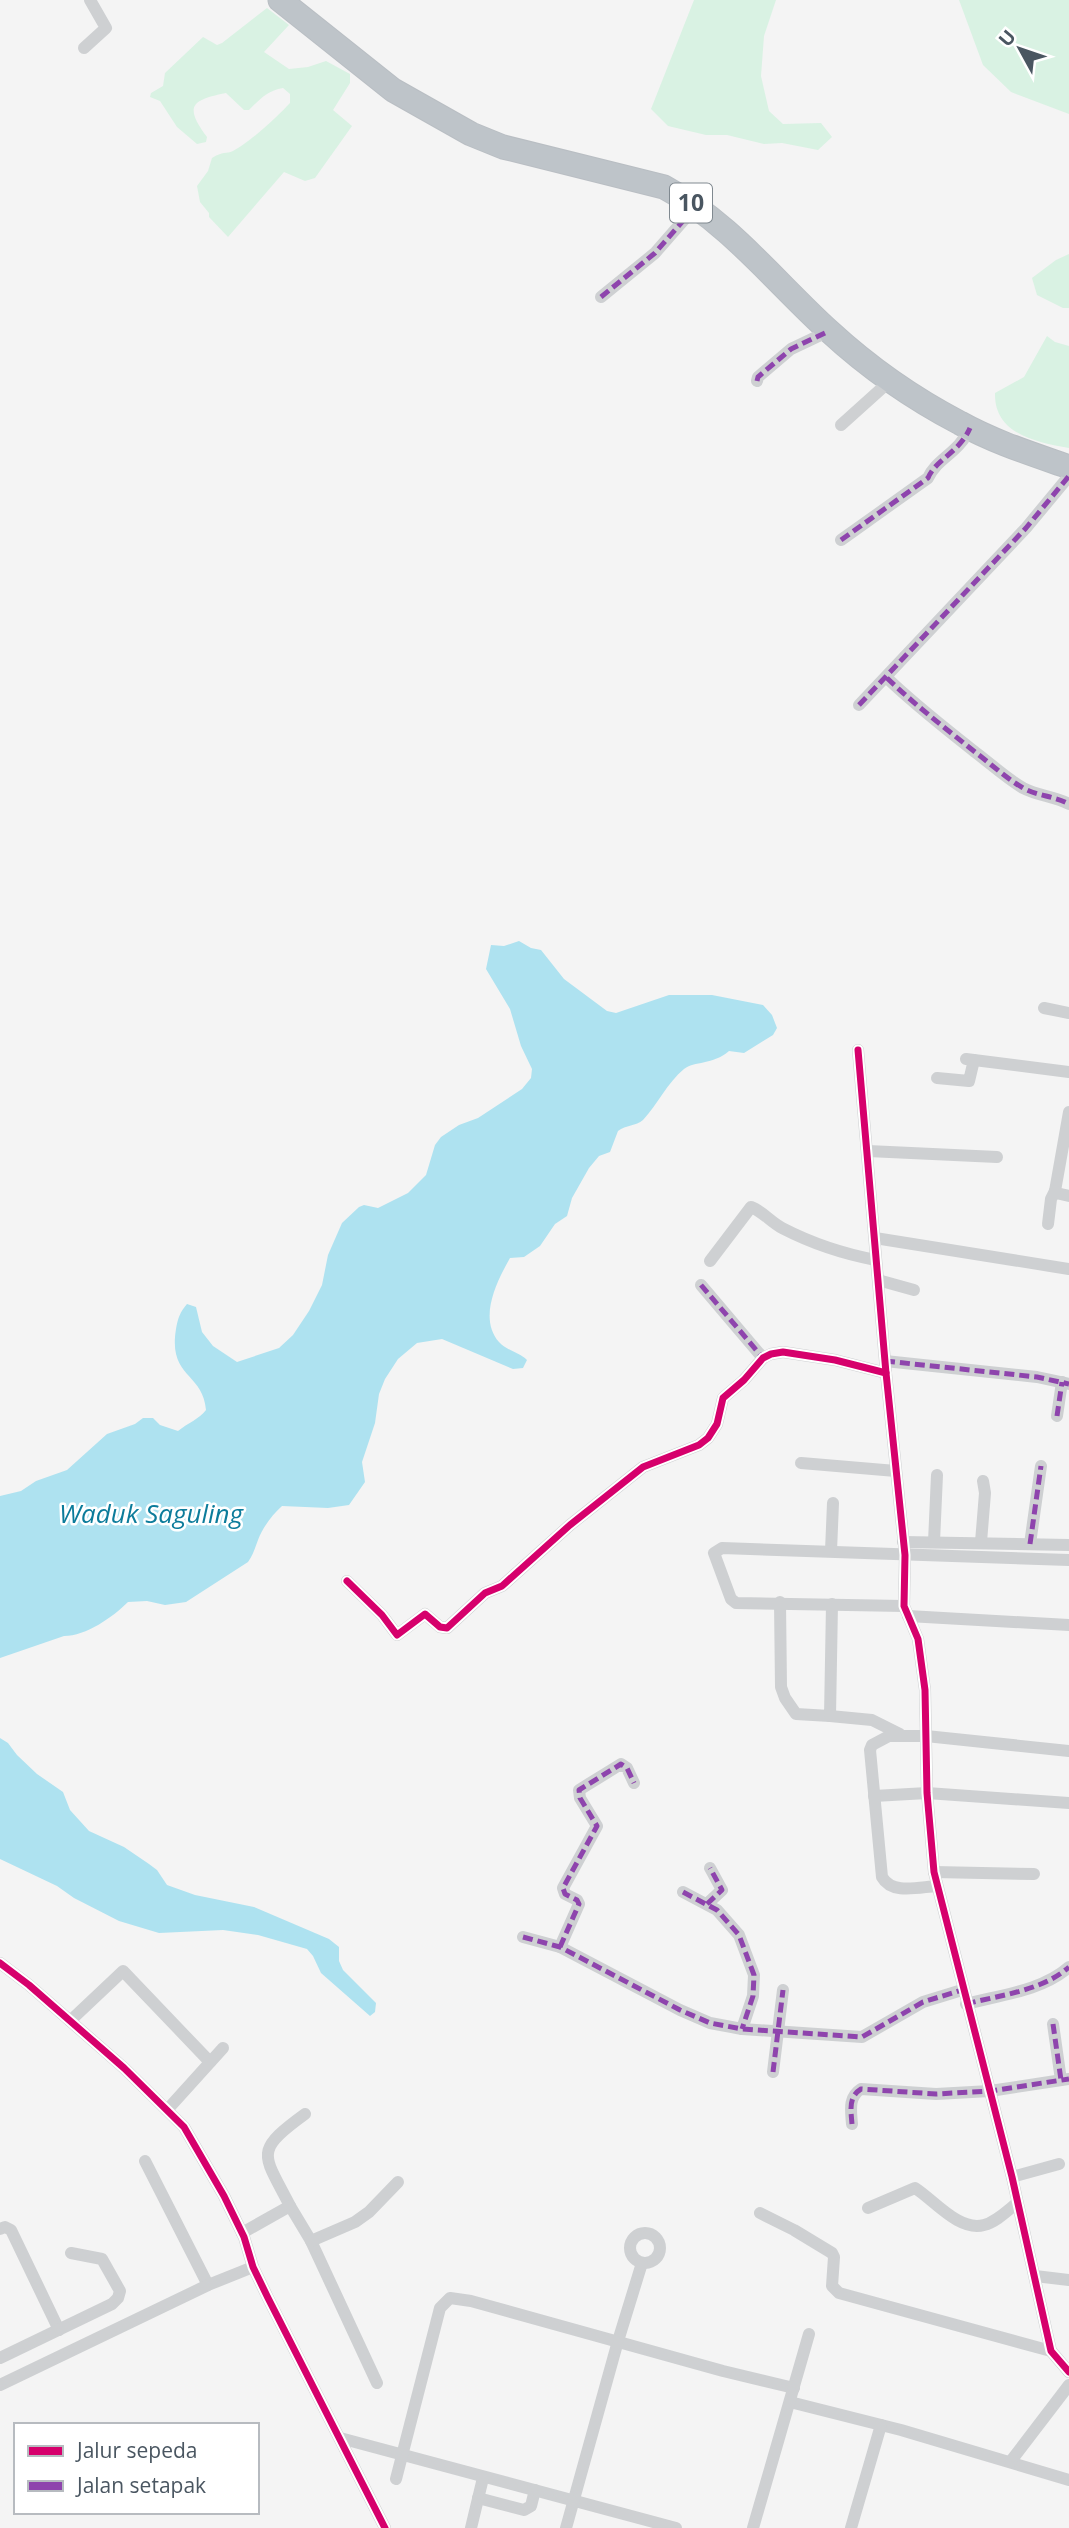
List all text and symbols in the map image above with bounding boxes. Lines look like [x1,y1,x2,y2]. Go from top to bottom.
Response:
north arrow [985,14,1055,84]
text: U [992,24,1022,52]
road number: 10 [670,184,712,222]
water label: Waduk Saguling [59,1495,245,1531]
legend [14,2423,259,2514]
text: Jalur sepeda [75,2436,197,2464]
text: Jalan setapak [75,2471,206,2499]

